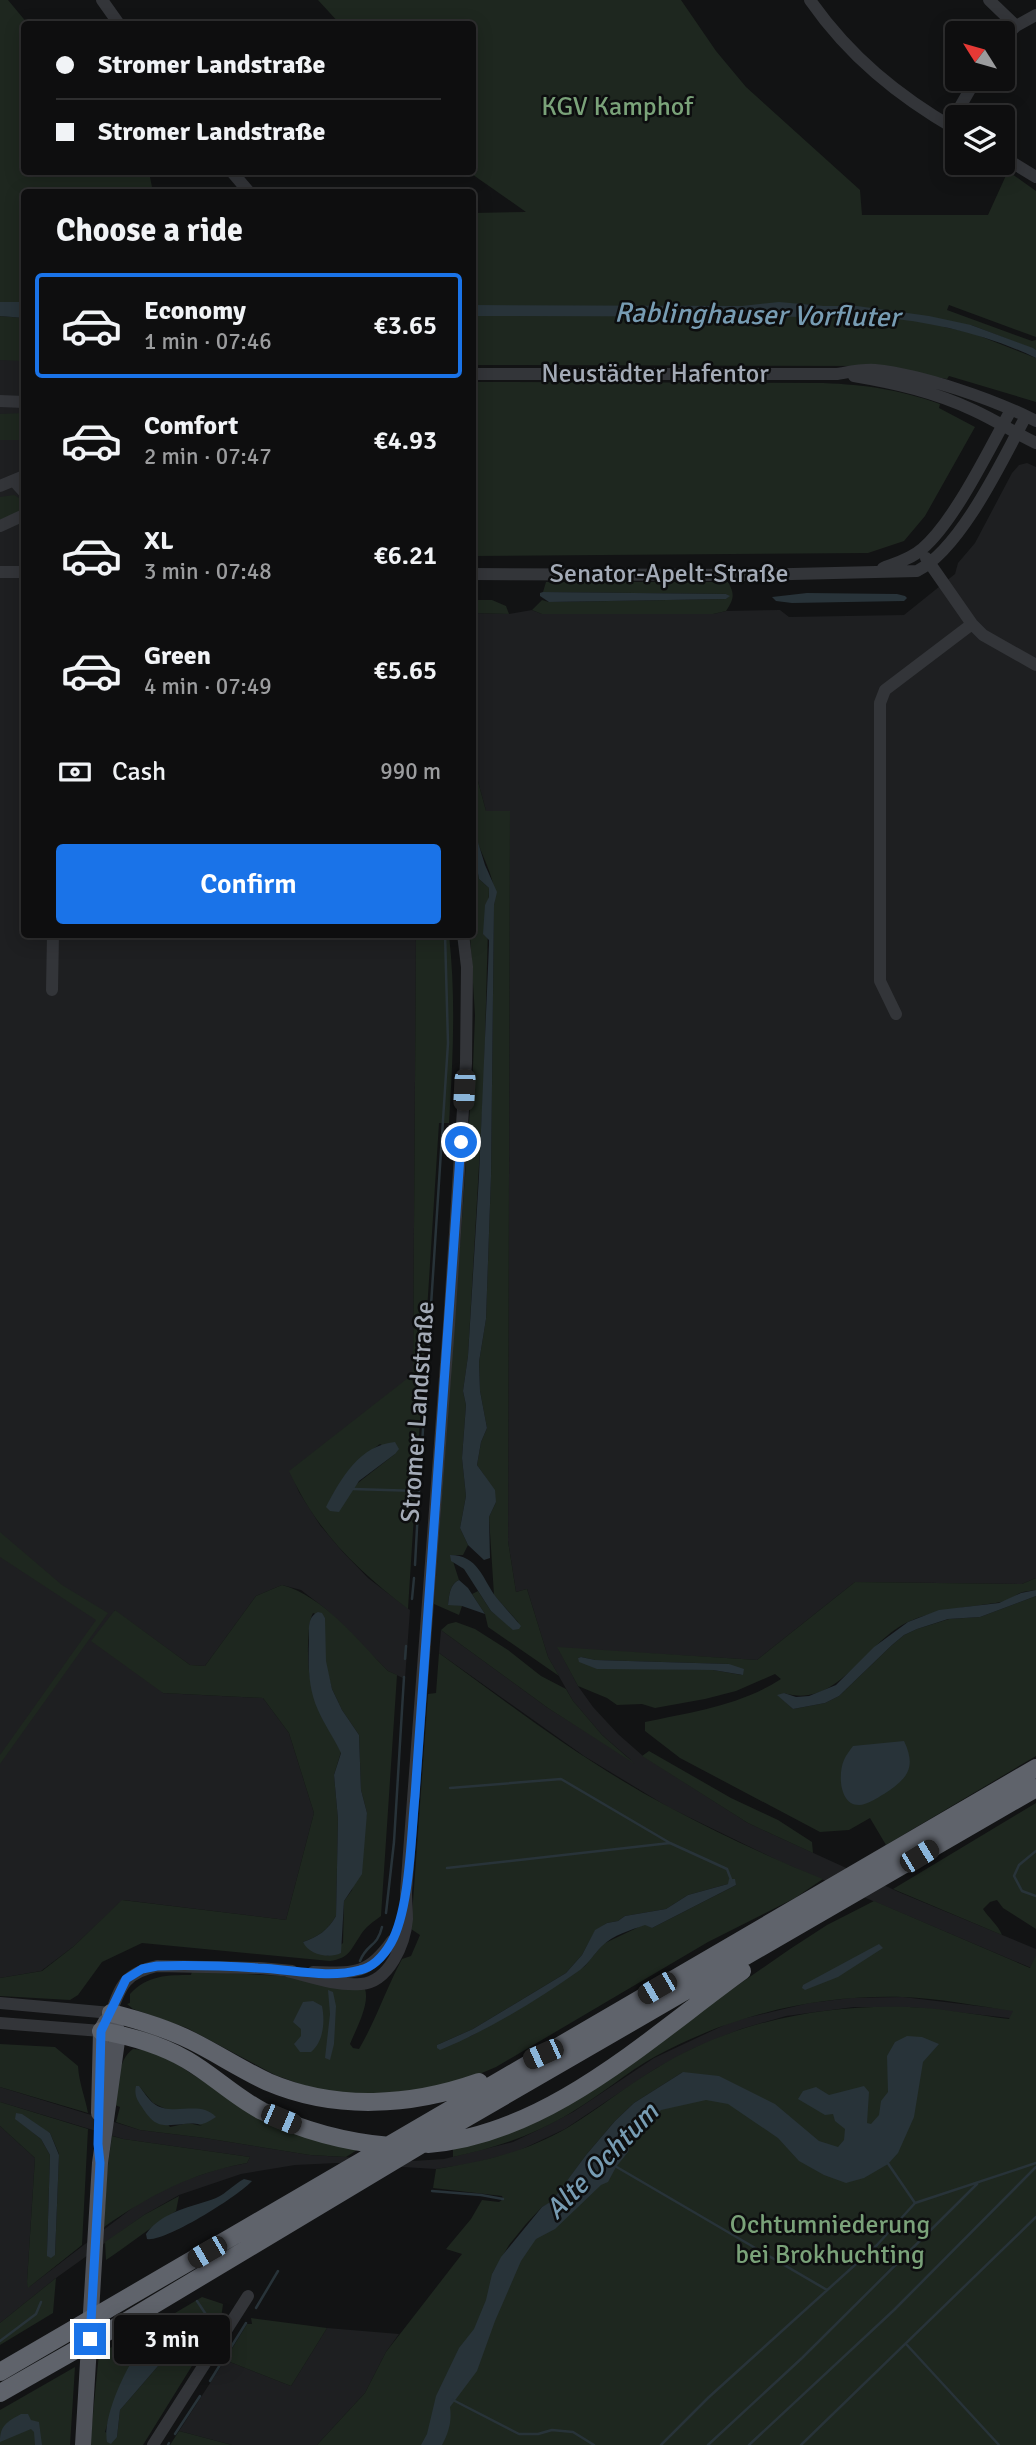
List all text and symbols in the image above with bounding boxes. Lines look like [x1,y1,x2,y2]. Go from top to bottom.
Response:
north arrow [945,21,1015,91]
map controls [945,21,1015,175]
text: Stromer Landstraße [98,49,326,81]
park label: KGV Kamphof [541,91,694,123]
button: layers [945,105,1015,175]
text: Stromer Landstraße [98,116,326,148]
text: Choose a ride [56,211,243,250]
icon: car [60,294,123,357]
text: Economy [144,295,246,327]
water label: Rablinghauser Vorfluter [614,296,904,335]
text: €3.65 [374,310,437,342]
text: 1 min · 07:46 [144,327,272,356]
street label: Neustädter Hafentor [541,358,769,390]
icon: car [60,409,123,472]
text: Comfort [144,410,238,442]
text: €4.93 [374,425,437,457]
text: 2 min · 07:47 [144,442,272,471]
icon: car [60,524,123,587]
text: XL [144,525,174,557]
text: €6.21 [374,540,437,572]
text: 3 min · 07:48 [144,557,272,586]
street label: Senator-Apelt-Straße [549,558,789,590]
icon: car [60,639,123,702]
text: Green [144,640,211,672]
text: €5.65 [374,655,437,687]
text: 4 min · 07:49 [144,672,272,701]
icon: cash [56,753,94,791]
text: Cash [112,756,166,788]
text: 990 m [380,757,441,786]
button: Confirm [56,844,441,924]
car [453,1068,476,1112]
route start [445,1126,477,1158]
street label: Stromer Landstraße [394,1300,442,1524]
car [896,1836,943,1876]
car [634,1968,681,2008]
car [520,2036,567,2072]
water label: Alte Ochtum [538,2095,666,2226]
car [258,2101,305,2137]
park label: Ochtumniederung bei Brokhuchting [730,2209,930,2271]
car [184,2232,231,2272]
callout: 3 min [114,2314,230,2364]
route end [74,2323,106,2355]
text: 3 min [144,2325,200,2354]

